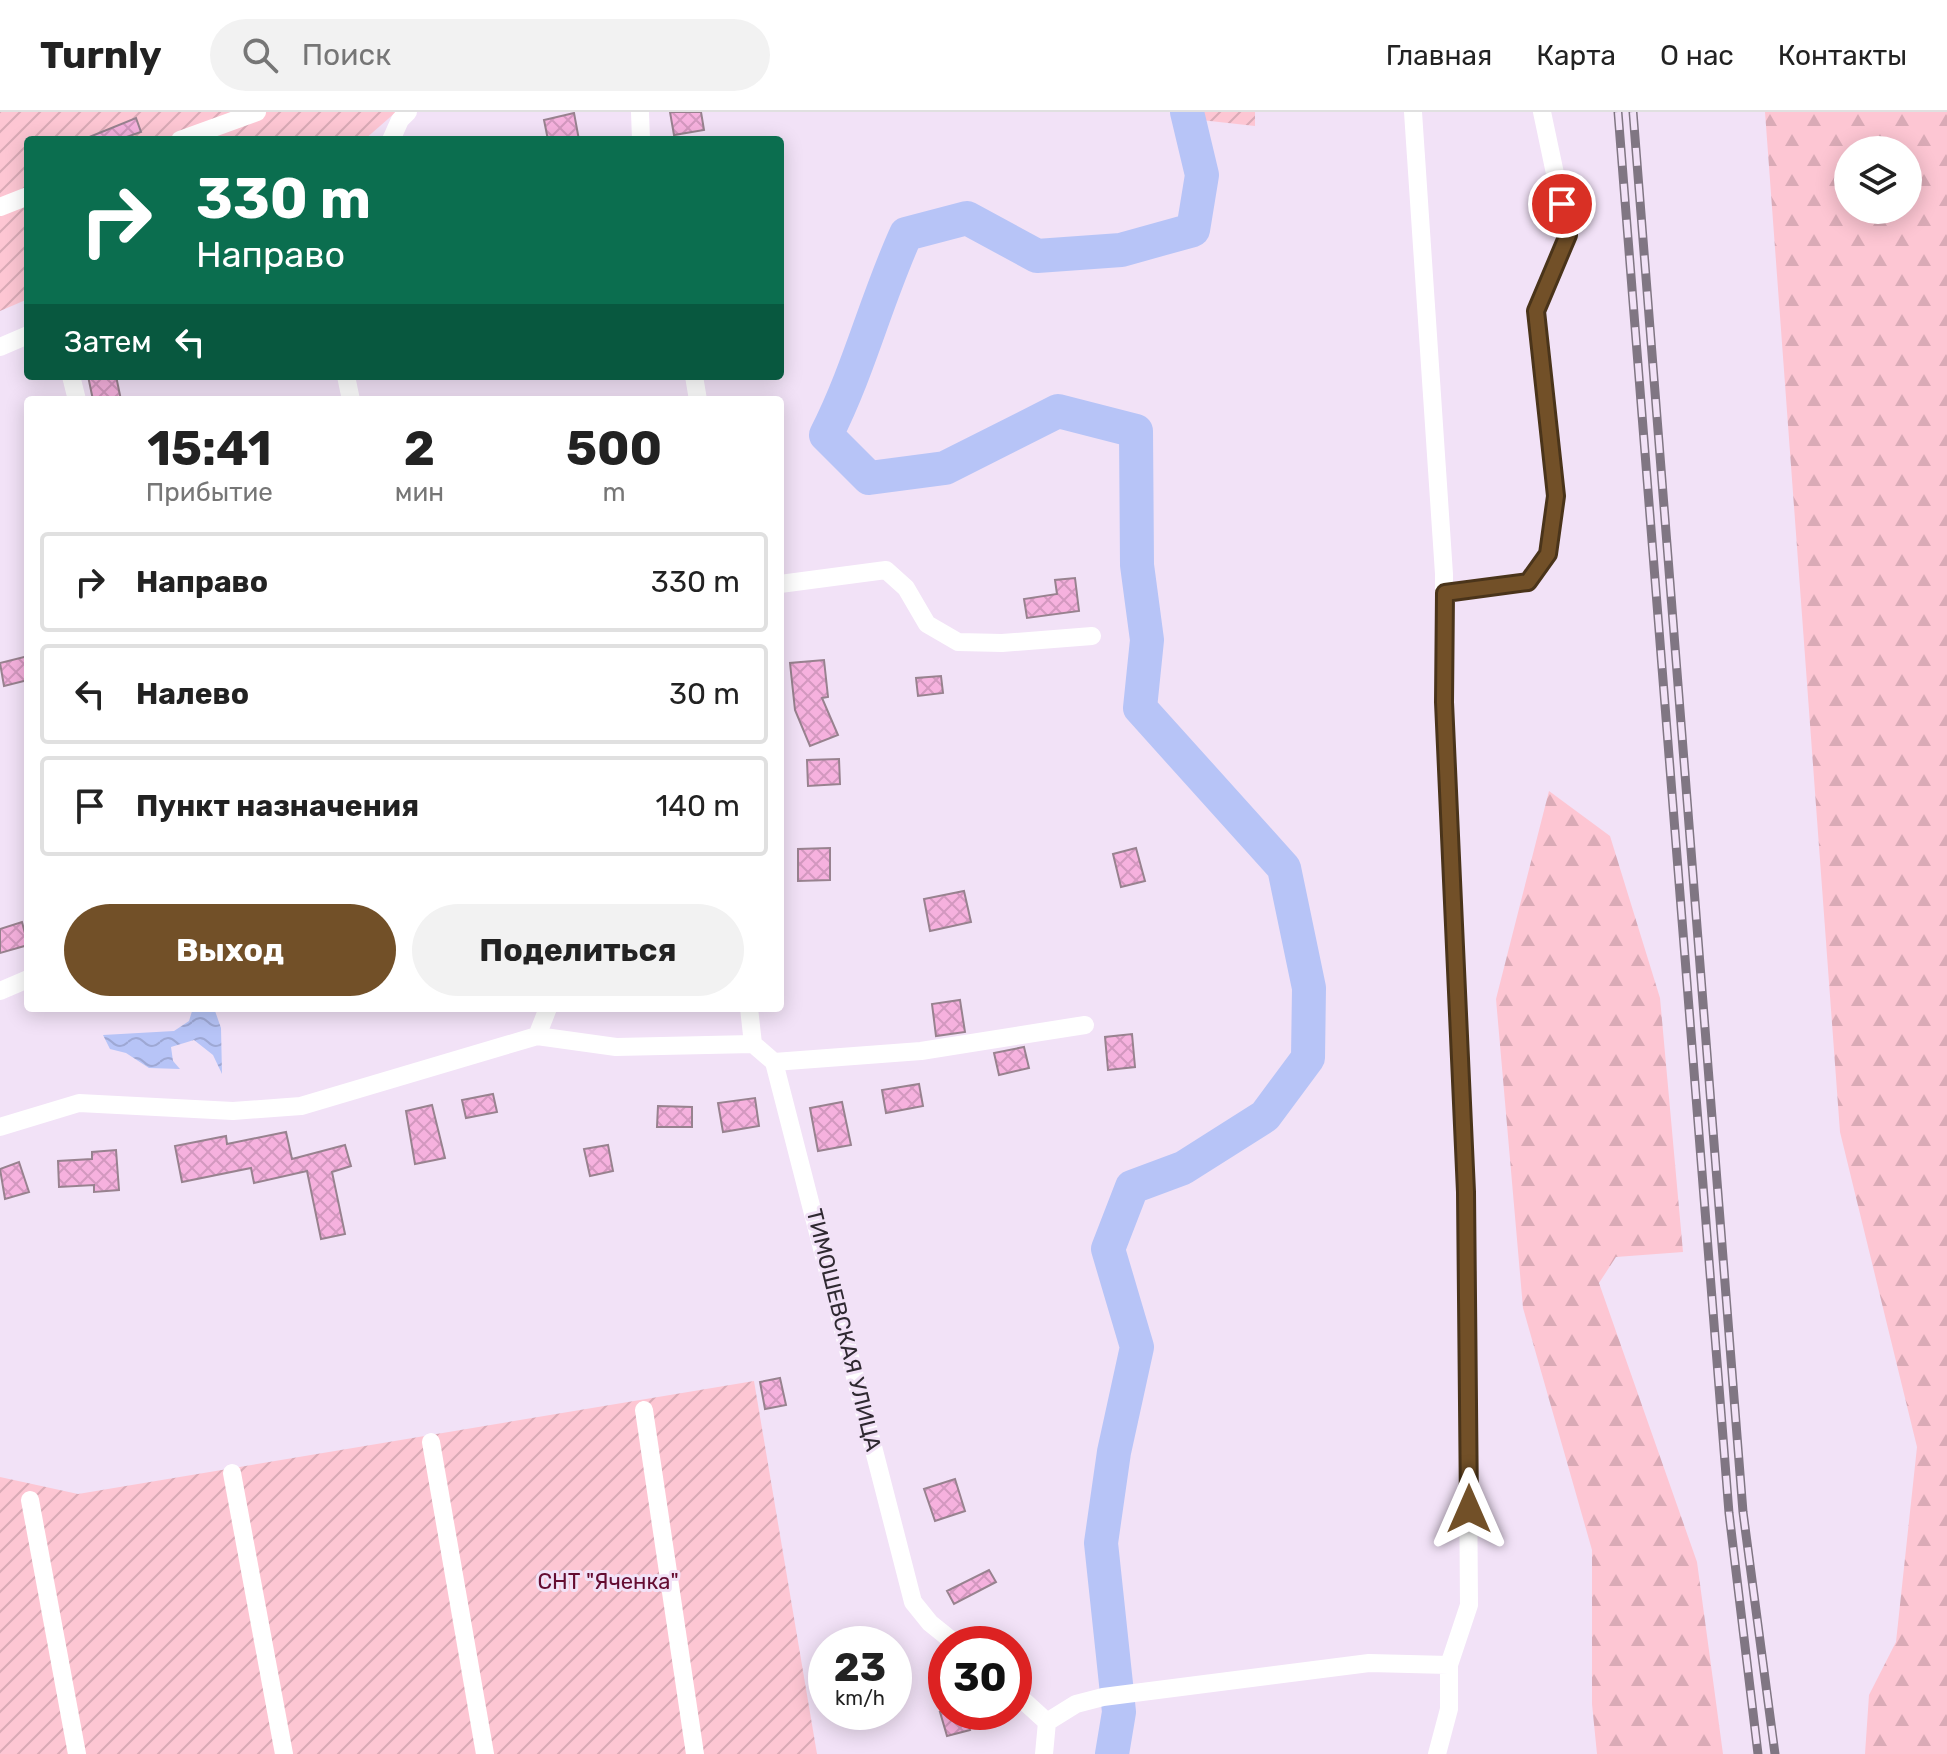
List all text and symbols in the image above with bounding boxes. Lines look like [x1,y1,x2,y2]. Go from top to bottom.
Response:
search box [210,19,770,91]
text: Turnly [40,32,162,78]
icon: search [238,33,282,77]
text: Поиск [302,37,391,73]
text: Главная [1386,39,1492,72]
text: Карта [1536,39,1616,72]
text: О нас [1660,39,1734,72]
text: Контакты [1778,39,1907,72]
map controls [1834,136,1922,224]
button: layers [1834,136,1922,224]
text: 330 m [196,166,371,232]
icon: right [64,168,168,272]
pin [1528,170,1596,238]
icon: arrive [1540,182,1584,226]
text: Направо [196,233,345,276]
icon: left [168,320,212,364]
text: Затем [64,324,152,360]
text: 15:41 [147,420,272,477]
text: 2 [404,420,435,477]
text: 500 [566,420,662,477]
text: Прибытие [146,477,273,508]
text: мин [395,477,444,508]
text: m [602,477,626,508]
icon: right [68,560,112,604]
text: Направо [136,564,268,600]
text: 330 m [651,564,740,600]
icon: left [68,672,112,716]
text: Налево [136,676,249,712]
text: 30 m [669,676,740,712]
icon: arrive [68,784,112,828]
text: Пункт назначения [136,788,419,824]
text: 140 m [655,788,740,824]
button: Выход [64,904,396,996]
button: Поделиться [412,904,744,996]
street label: ТИМОШЕВСКАЯ УЛИЦА [801,1206,887,1454]
position arrow [1427,1467,1511,1551]
park label: СНТ "Яченка" [537,1568,679,1595]
speed limit sign: 30 [928,1626,1032,1730]
text: 23 [834,1644,886,1691]
text: km/h [835,1686,885,1710]

